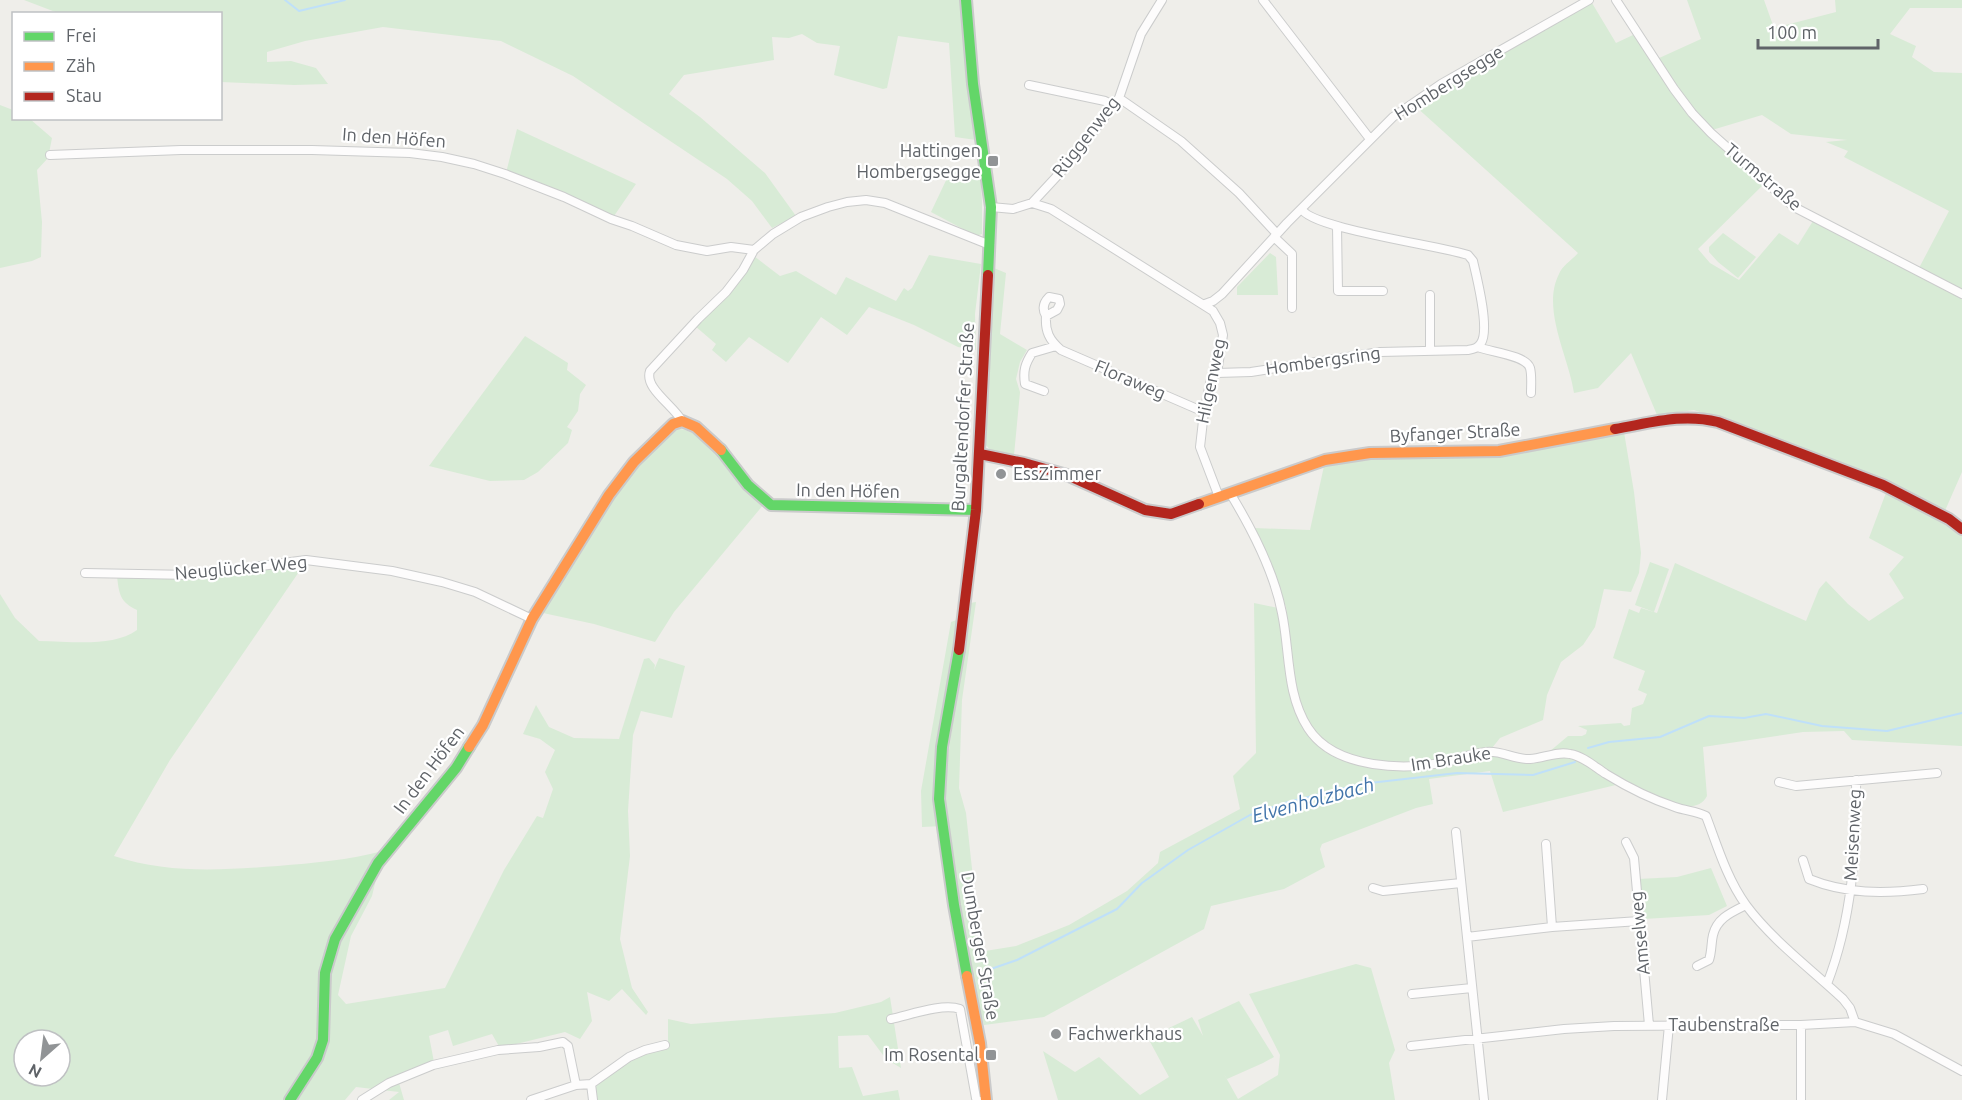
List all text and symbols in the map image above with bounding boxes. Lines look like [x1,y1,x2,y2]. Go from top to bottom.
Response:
legend [12,12,222,120]
scale bar [1758,12,1878,50]
text: 100 m [1767,22,1817,42]
text: Frei [66,25,96,45]
street label: Hombergsegge [1390,41,1507,124]
text: Zäh [66,55,96,75]
text: Stau [66,85,102,105]
street label: Rüggenweg [1048,92,1123,181]
street label: In den Höfen [341,123,447,151]
street label: Turmstraße [1721,138,1806,214]
place label: Hattingen Hombergsegge [856,140,981,181]
marker: Hattingen Hombergsegge [986,154,1000,168]
street label: Burgaltendorfer Straße [947,322,977,512]
street label: Hilgenweg [1191,336,1229,425]
street label: Hombergsring [1264,342,1382,378]
street label: Floraweg [1092,355,1169,403]
street label: Byfanger Straße [1389,419,1521,445]
place label: EssZimmer [1013,463,1101,483]
marker: EssZimmer [994,467,1008,481]
street label: In den Höfen [796,479,900,501]
street label: Neuglücker Weg [174,551,308,583]
street label: In den Höfen [389,722,467,817]
street label: Im Brauke [1409,742,1492,774]
water label: Elvenholzbach [1249,772,1377,827]
street label: Meisenweg [1840,788,1864,882]
street label: Dumberger Straße [958,870,1004,1022]
street label: Amselweg [1625,890,1653,976]
street label: Taubenstraße [1668,1014,1780,1034]
place label: Fachwerkhaus [1068,1023,1182,1043]
marker: Fachwerkhaus [1049,1027,1063,1041]
north arrow [12,1028,72,1088]
place label: Im Rosental [884,1044,979,1064]
marker: Im Rosental [984,1048,998,1062]
text: N [25,1060,44,1082]

